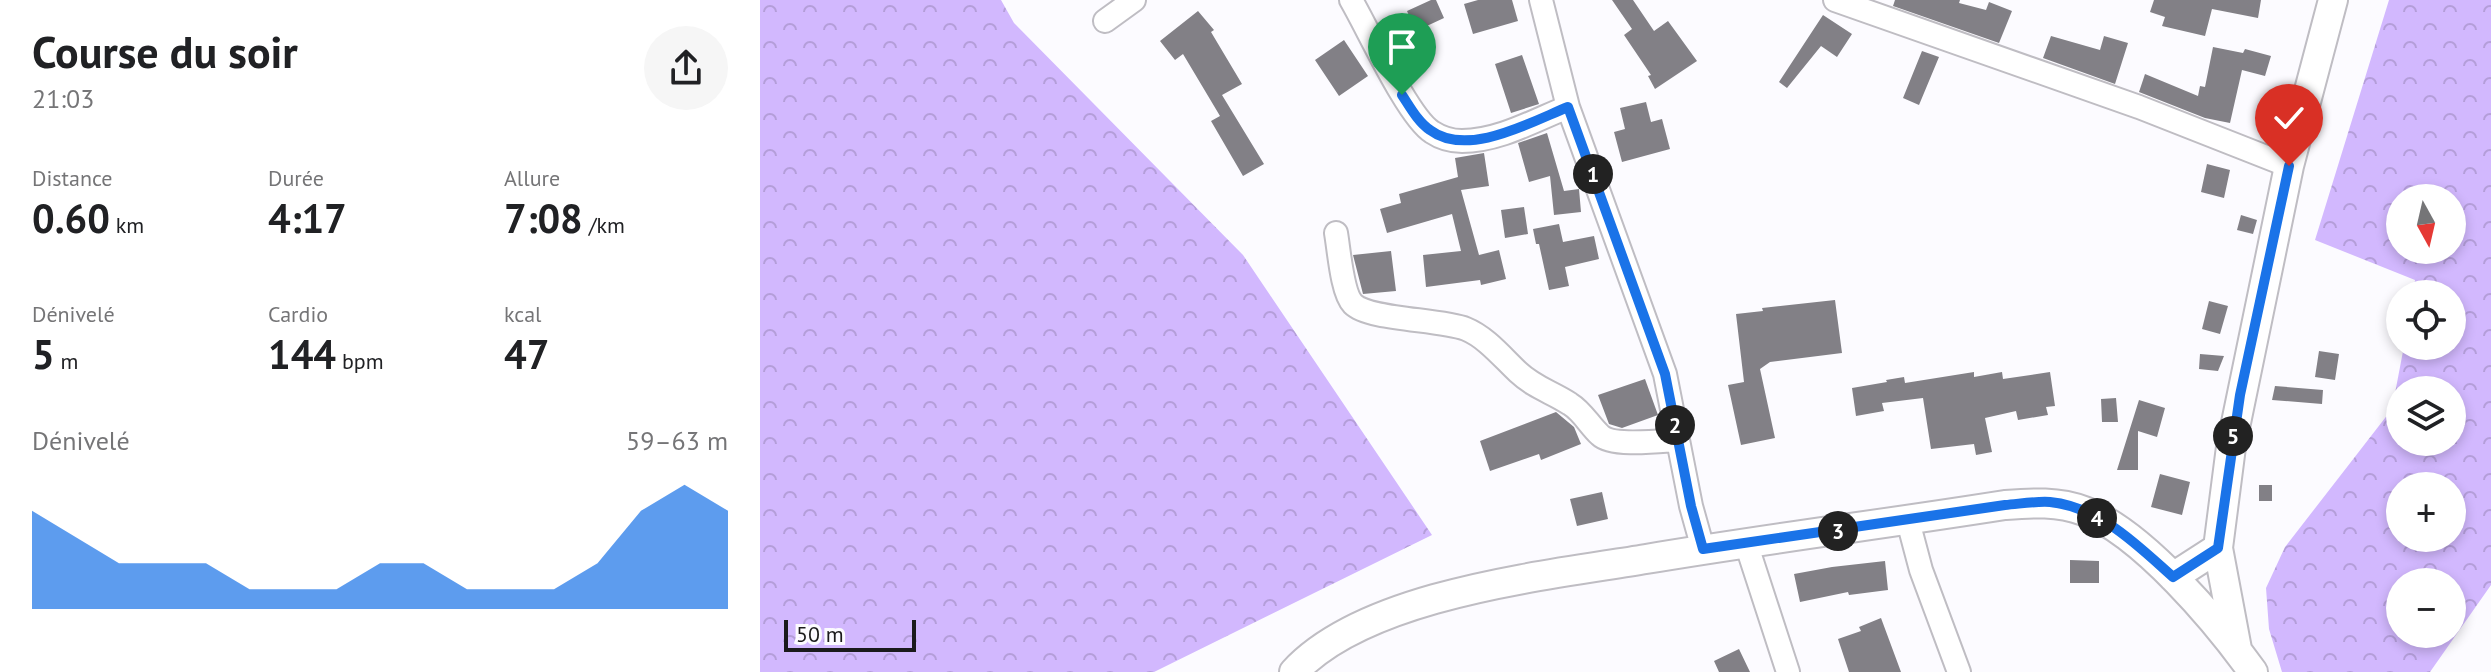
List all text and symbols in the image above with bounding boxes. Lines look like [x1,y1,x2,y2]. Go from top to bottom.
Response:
pin [1368,13,1436,95]
text: Course du soir [32,23,298,80]
icon: arrive [1380,25,1424,69]
button: share [644,26,728,110]
text: 21:03 [32,82,94,115]
pin [2255,84,2323,166]
icon: check [2267,96,2311,140]
pin: 1 [1573,154,1613,194]
text: 1 [1587,160,1599,188]
text: Distance [32,164,113,192]
text: Durée [268,164,324,192]
text: Allure [504,164,560,192]
north arrow [2386,184,2466,264]
map controls [2386,184,2466,648]
text: 0.60 [32,192,110,244]
text: 4:17 [268,192,347,244]
text: 7:08 [504,192,583,244]
text: km [110,211,144,239]
text: /km [583,211,625,239]
button: locate [2386,280,2466,360]
text: Dénivelé [32,300,115,328]
text: Cardio [268,300,328,328]
text: kcal [504,300,542,328]
text: 5 [32,328,55,380]
text: 144 [268,328,336,380]
text: 47 [504,328,549,380]
text: m [55,347,78,375]
text: bpm [336,347,384,375]
button: layers [2386,376,2466,456]
pin: 2 [1655,405,1695,445]
text: 2 [1669,411,1681,439]
pin: 5 [2213,416,2253,456]
text: 5 [2227,422,2239,450]
text: Dénivelé [32,424,130,457]
text: 59–63 m [626,424,728,457]
button: + [2386,472,2466,552]
pin: 4 [2077,498,2117,538]
text: 4 [2091,504,2103,532]
pin: 3 [1818,511,1858,551]
text: 3 [1832,517,1844,545]
button: − [2386,568,2466,648]
scale bar [784,616,916,652]
text: 50 m [796,620,844,648]

